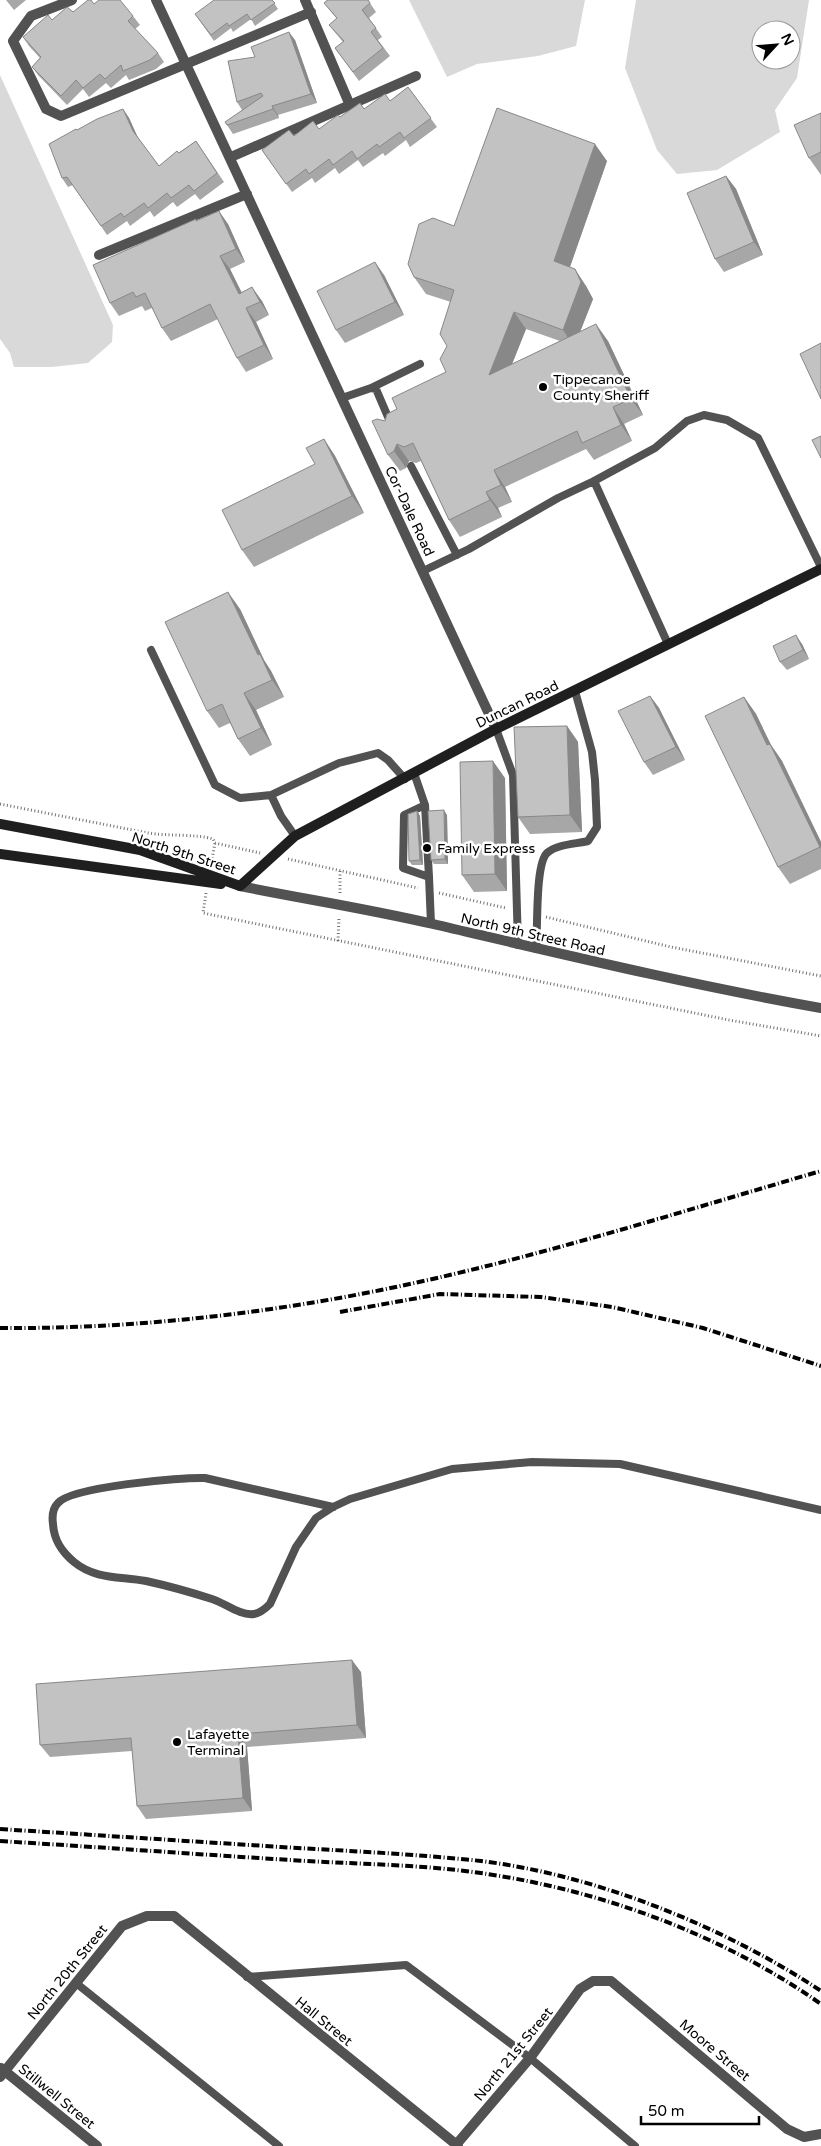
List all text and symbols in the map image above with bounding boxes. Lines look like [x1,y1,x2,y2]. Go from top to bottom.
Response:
north arrow [751,20,801,70]
text: N [777,31,797,48]
place label: Tippecanoe County Sheriff [553,371,649,404]
marker: Tippecanoe County Sheriff [537,381,549,393]
street label: Cor-Dale Road [381,463,438,559]
street label: Duncan Road [473,677,561,732]
street label: North 9th Street [129,829,239,879]
place label: Family Express [437,840,535,857]
marker: Family Express [421,842,433,854]
street label: North 9th Street Road [459,910,607,959]
place label: Lafayette Terminal [187,1726,250,1759]
marker: Lafayette Terminal [171,1736,183,1748]
street label: North 20th Street [24,1921,111,2023]
street label: Hall Street [292,1993,356,2050]
street label: North 21st Street [470,2004,557,2105]
street label: Moore Street [676,2016,754,2085]
street label: Stillwell Street [15,2060,99,2133]
scale bar [641,2094,758,2126]
text: 50 m [648,2102,685,2120]

